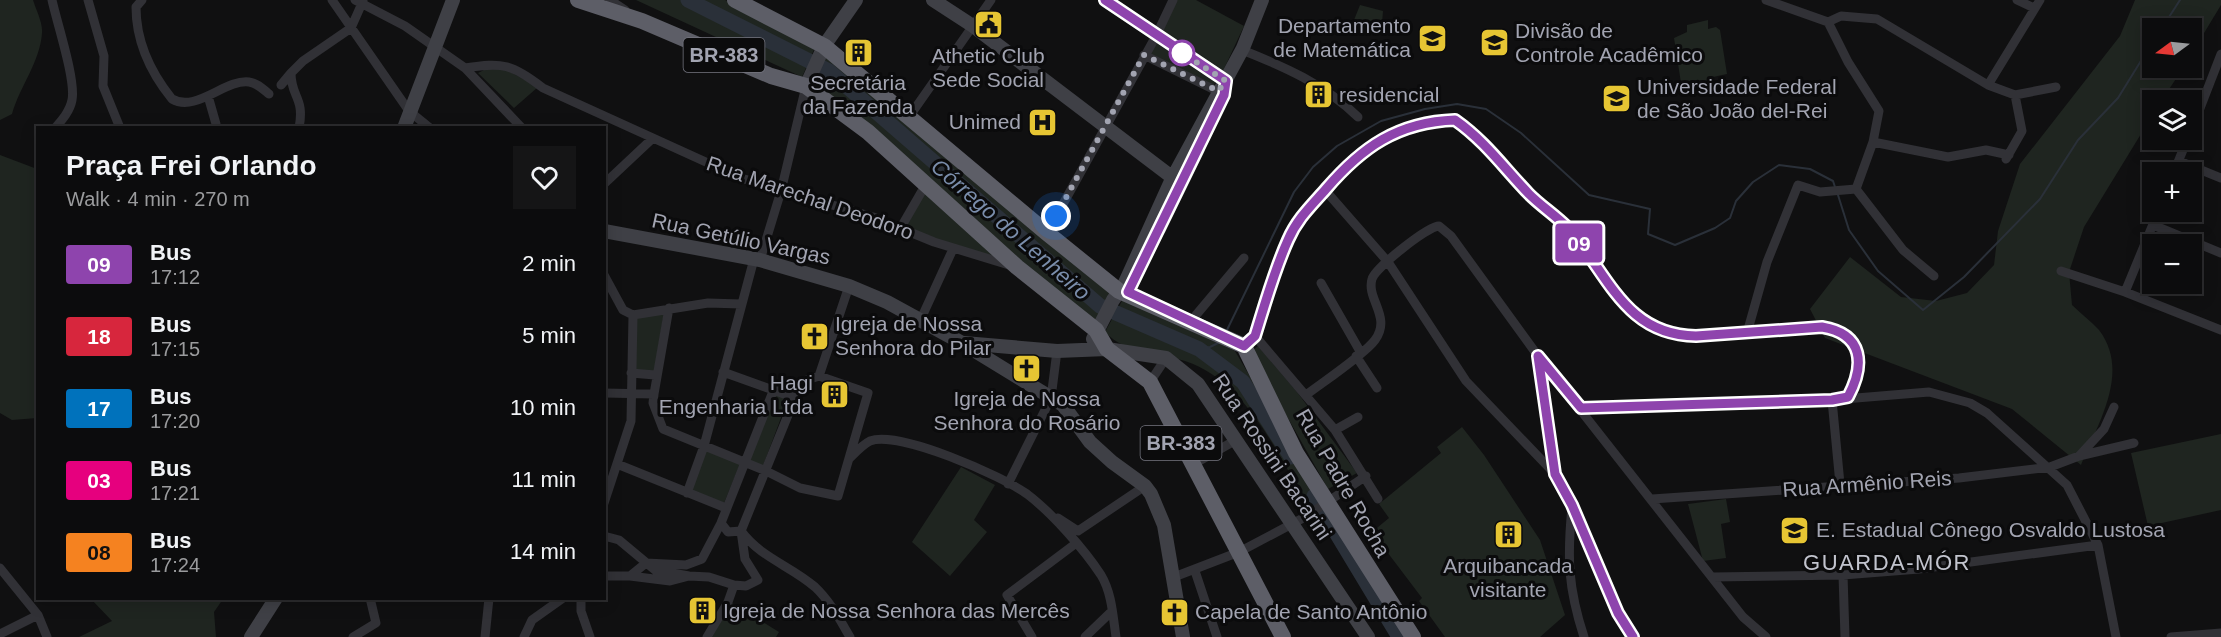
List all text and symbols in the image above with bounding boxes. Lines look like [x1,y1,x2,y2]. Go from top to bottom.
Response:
public building icon: Athetic Club Sede Social [972,9,1004,41]
place label: Departamento de Matemática [1273,14,1411,61]
north arrow [2142,18,2202,78]
map controls [2142,18,2202,294]
place label: Divisão de Controle Acadêmico [1515,19,1703,66]
school or university icon: Departamento de Matemática [1416,22,1448,54]
school or university icon: Divisão de Controle Acadêmico [1478,27,1510,59]
building icon: Secretária da Fazenda [842,36,874,68]
road number: BR-383 [684,38,764,72]
unlabelled marker [1169,40,1195,66]
place label: Athetic Club Sede Social [931,44,1045,91]
place label: Secretária da Fazenda [803,71,914,118]
place label: Universidade Federal de São João del-Rei [1637,75,1837,122]
building icon: residencial [1302,79,1334,111]
place label: residencial [1339,83,1439,106]
school or university icon: Universidade Federal de São João del-Rei [1600,83,1632,115]
button: layers [2142,90,2202,150]
hospital icon: Unimed [1026,106,1058,138]
place label: Unimed [949,110,1021,133]
button: heart [513,146,576,209]
text: Praça Frei Orlando [66,150,317,181]
street label: Rua Marechal Deodoro [704,151,917,244]
water label: Córrego do Lenheiro [926,154,1095,305]
button: + [2142,162,2202,222]
text: Walk · 4 min · 270 m [66,188,250,210]
your location [1041,201,1071,231]
street label: Rua Getúlio Vargas [650,208,832,269]
line badge: 09 [1552,224,1606,262]
text: 09 [1567,232,1591,255]
button: − [2142,234,2202,294]
text: Bus [150,240,192,265]
text: 2 min [522,251,576,276]
text: 09 [87,253,111,276]
text: 17:12 [150,266,200,288]
text: Bus [150,312,192,337]
place label: Igreja de Nossa Senhora do Pilar [835,312,991,359]
church icon: Igreja de Nossa Senhora do Pilar [798,320,830,352]
text: 5 min [522,323,576,348]
text: 18 [87,325,111,348]
text: 17:15 [150,338,200,360]
church icon: Igreja de Nossa Senhora do Rosário [1011,352,1043,384]
street label: Rua Rossini Bacarini [1208,369,1336,544]
place label: Hagi Engenharia Ltda [659,371,813,418]
building icon: Hagi Engenharia Ltda [818,379,850,411]
text: Bus [150,384,192,409]
place label: Igreja de Nossa Senhora do Rosário [934,387,1120,434]
text: 10 min [510,395,576,420]
text: 17 [87,397,111,420]
street label: Rua Padre Rocha [1292,405,1395,561]
text: 17:20 [150,410,200,432]
road number: BR-383 [1140,426,1222,460]
text: Bus [150,456,192,481]
street label: Rua Armênio Reis [1782,466,1952,501]
text: 11 min [512,467,576,492]
text: 03 [87,469,111,492]
text: 17:21 [150,482,200,504]
school or university icon: E. Estadual Cônego Osvaldo Lustosa [1779,514,1811,546]
place label: E. Estadual Cônego Osvaldo Lustosa [1816,518,2165,541]
building icon: Arquibancada visitante [1492,519,1524,551]
text: Bus [150,528,192,553]
text: 14 min [510,539,576,564]
text: 08 [87,541,111,564]
district label: GUARDA-MÓR [1803,550,1971,575]
text: 17:24 [150,554,200,576]
place label: Arquibancada visitante [1443,554,1573,601]
building icon: Igreja de Nossa Senhora das Mercês [686,595,718,627]
church icon: Capela de Santo Antônio [1158,596,1190,628]
place label: Igreja de Nossa Senhora das Mercês [723,599,1070,622]
place label: Capela de Santo Antônio [1195,600,1427,623]

